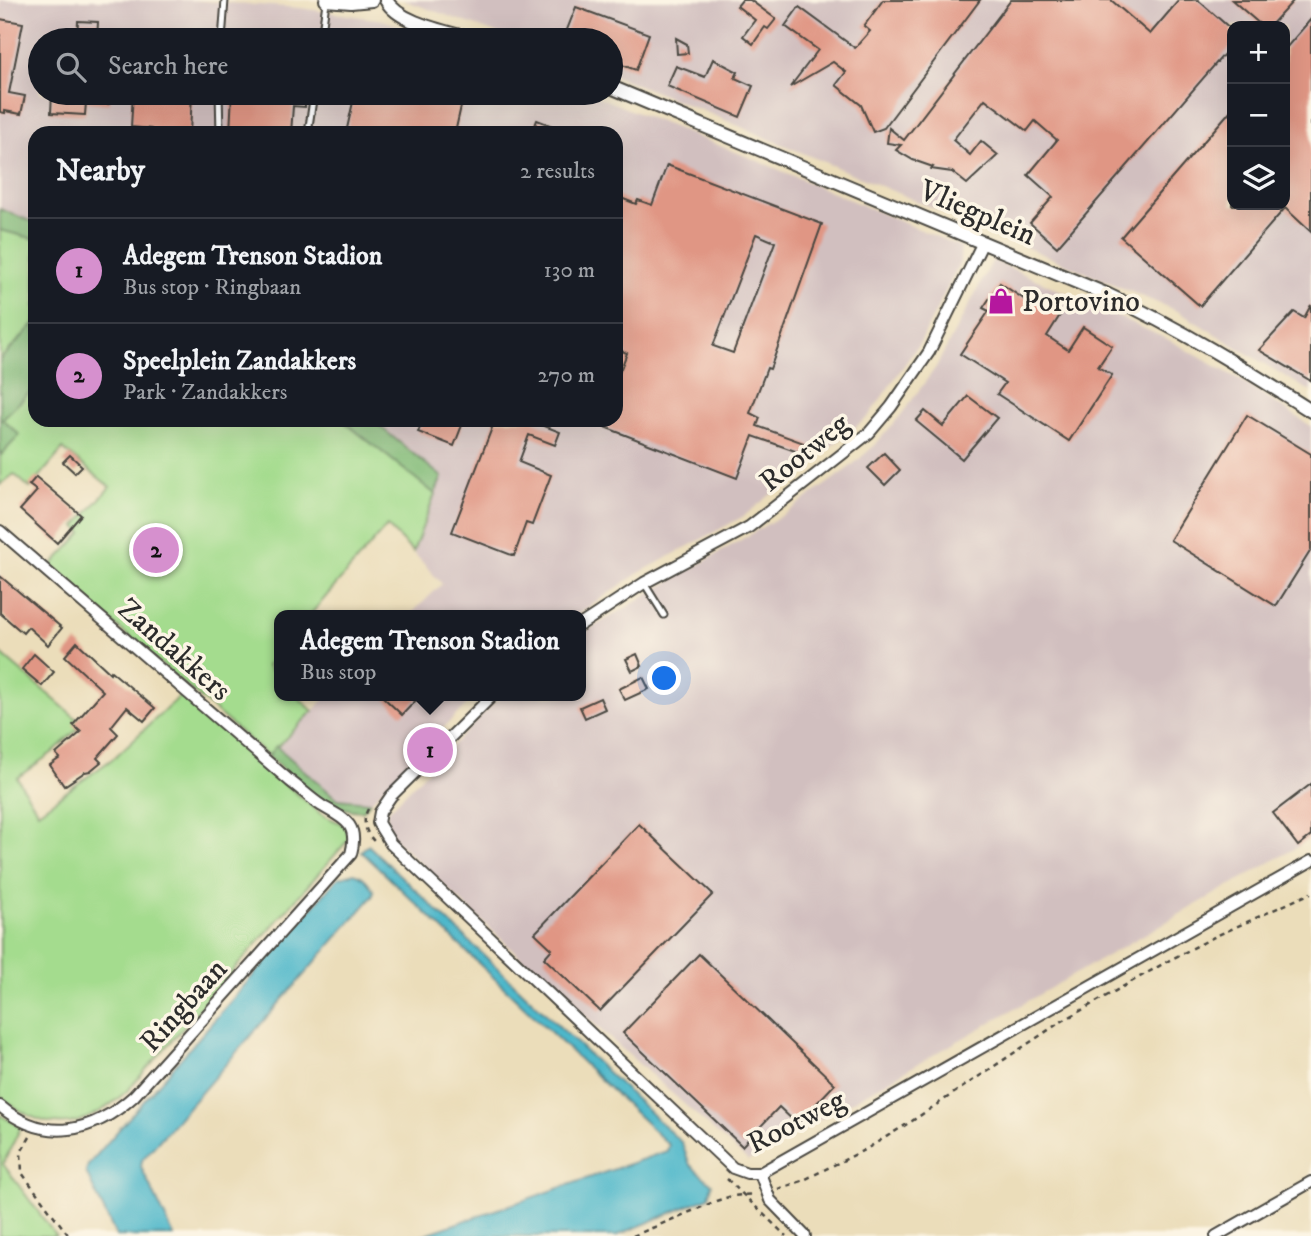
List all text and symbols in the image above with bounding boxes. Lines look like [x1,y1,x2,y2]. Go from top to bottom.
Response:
map controls [1227,21,1290,210]
button: + [1227,21,1290,84]
search box [28,28,623,105]
icon: search [52,48,90,86]
text: Search here [108,50,228,83]
button: − [1227,84,1290,147]
button: layers [1227,147,1290,210]
text: Nearby [56,153,145,190]
text: 2 results [520,157,595,186]
street label: Vliegplein [913,172,1042,255]
text: Adegem Trenson Stadion [123,240,382,273]
text: 1 [75,256,83,285]
text: 130 m [543,256,595,285]
text: Bus stop · Ringbaan [123,273,301,302]
place label: Portovino [1022,284,1140,321]
shop icon: Portovino [986,286,1016,316]
text: Speelplein Zandakkers [123,345,356,378]
text: 2 [73,361,85,390]
text: 270 m [538,361,595,390]
text: Park · Zandakkers [123,378,287,407]
street label: Rootweg [753,406,858,501]
pin: 2 [133,524,179,576]
street label: Zandakkers [110,591,238,709]
popup [274,610,586,701]
text: Adegem Trenson Stadion [300,625,560,658]
text: Bus stop [300,658,376,687]
your location [647,661,681,695]
pin: 1 [407,724,453,776]
street label: Ringbaan [132,951,236,1060]
street label: Rootweg [742,1082,852,1163]

